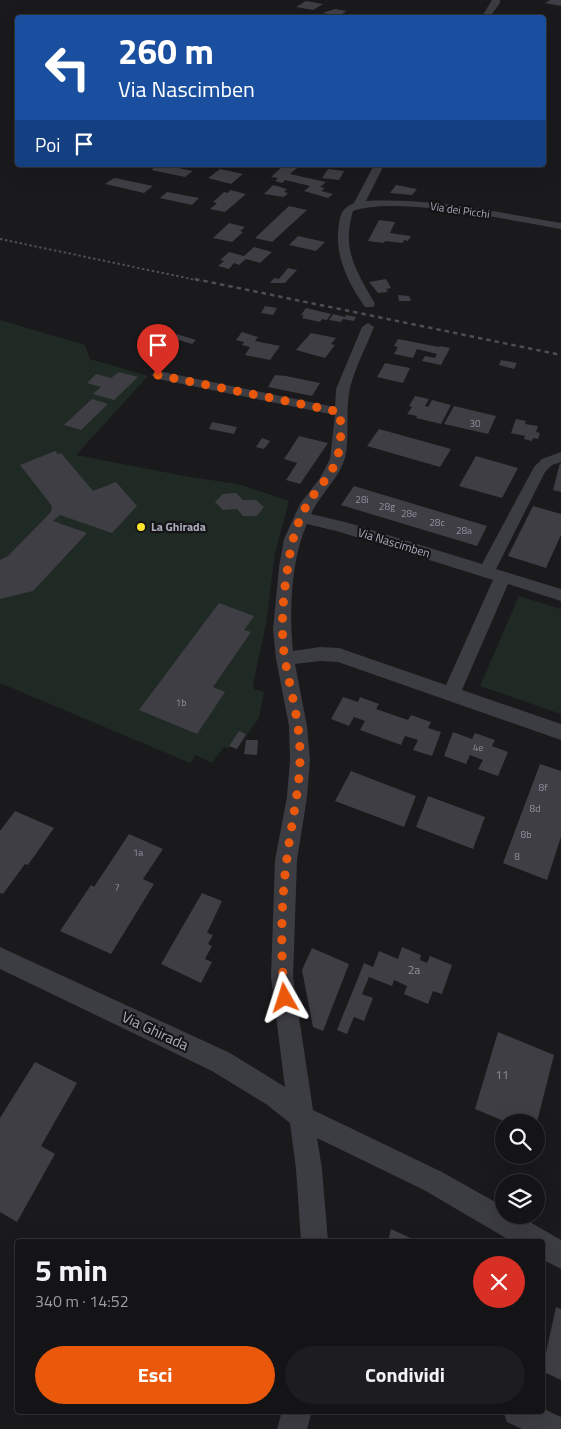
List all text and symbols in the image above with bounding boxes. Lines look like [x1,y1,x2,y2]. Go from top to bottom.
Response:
text: 260 m [118,24,214,78]
icon: left [35,35,100,100]
text: Via Nascimben [118,72,255,106]
text: Poi [35,130,60,159]
icon: arrive [70,130,98,158]
street label: Via dei Picchi [429,198,491,222]
pin [137,324,179,375]
icon: arrive [144,331,172,359]
house number: 30 [469,416,481,431]
house number: 28i [355,492,369,507]
house number: 28g [379,499,395,514]
house number: 28e [401,506,417,521]
house number: 28c [429,515,445,530]
place label: La Ghirada [151,517,206,536]
marker: La Ghirada [135,521,147,533]
street label: Via Nascimben [356,523,433,563]
house number: 28a [456,523,472,538]
house number: 1b [176,695,186,710]
house number: 4e [473,740,483,755]
house number: 8f [539,780,548,795]
house number: 8d [530,801,540,816]
house number: 8b [521,827,531,842]
house number: 1a [133,845,143,860]
house number: 8 [514,849,520,864]
house number: 7 [114,880,120,895]
house number: 2a [408,960,420,979]
position arrow [258,971,310,1023]
street label: Via Ghirada [118,1005,193,1056]
house number: 11 [495,1065,509,1084]
map controls [495,1114,545,1224]
button: search [495,1114,545,1164]
button: layers [495,1174,545,1224]
text: 5 min [35,1247,108,1293]
button: close [473,1256,525,1308]
text: 340 m · 14:52 [35,1289,129,1313]
button: Esci [35,1346,275,1404]
button: Condividi [285,1346,525,1404]

